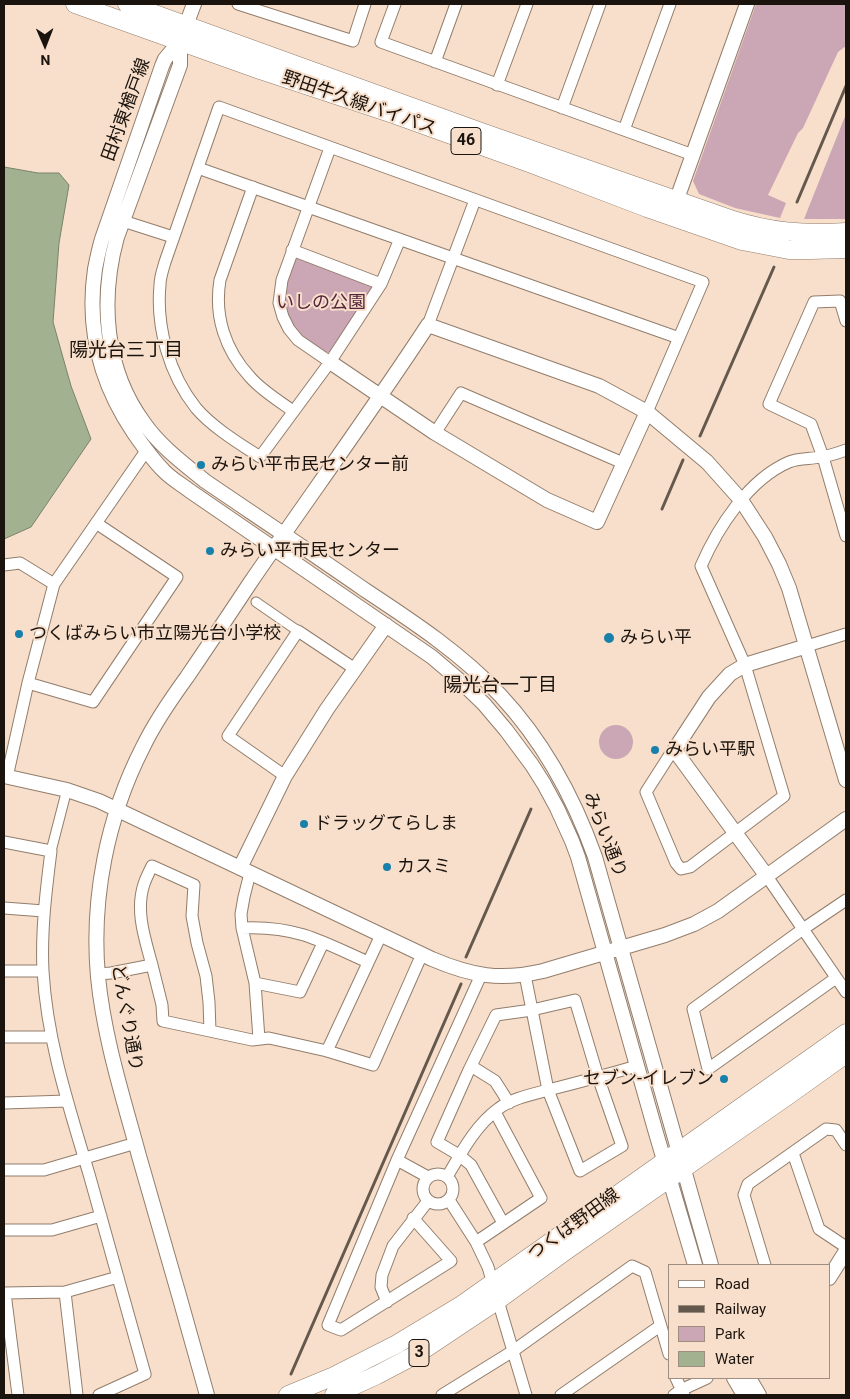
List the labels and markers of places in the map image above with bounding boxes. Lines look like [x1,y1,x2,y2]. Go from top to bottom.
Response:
place label: みらい平市民センター前 [211,454,409,476]
marker: みらい平市民センター前 [195,459,207,471]
place label: みらい平市民センター [220,540,400,562]
marker: みらい平市民センター [204,545,216,557]
place label: つくばみらい市立陽光台小学校 [29,623,281,645]
place label: みらい平 [620,627,692,649]
marker: つくばみらい市立陽光台小学校 [13,628,25,640]
marker: みらい平 [602,631,616,645]
place label: みらい平駅 [665,739,755,761]
marker: みらい平駅 [649,744,661,756]
place label: ドラッグてらしま [314,813,458,835]
marker: ドラッグてらしま [298,818,310,830]
place label: カスミ [397,856,451,878]
marker: カスミ [381,861,393,873]
place label: セブン-イレブン [583,1068,714,1090]
marker: セブン-イレブン [718,1073,730,1085]

